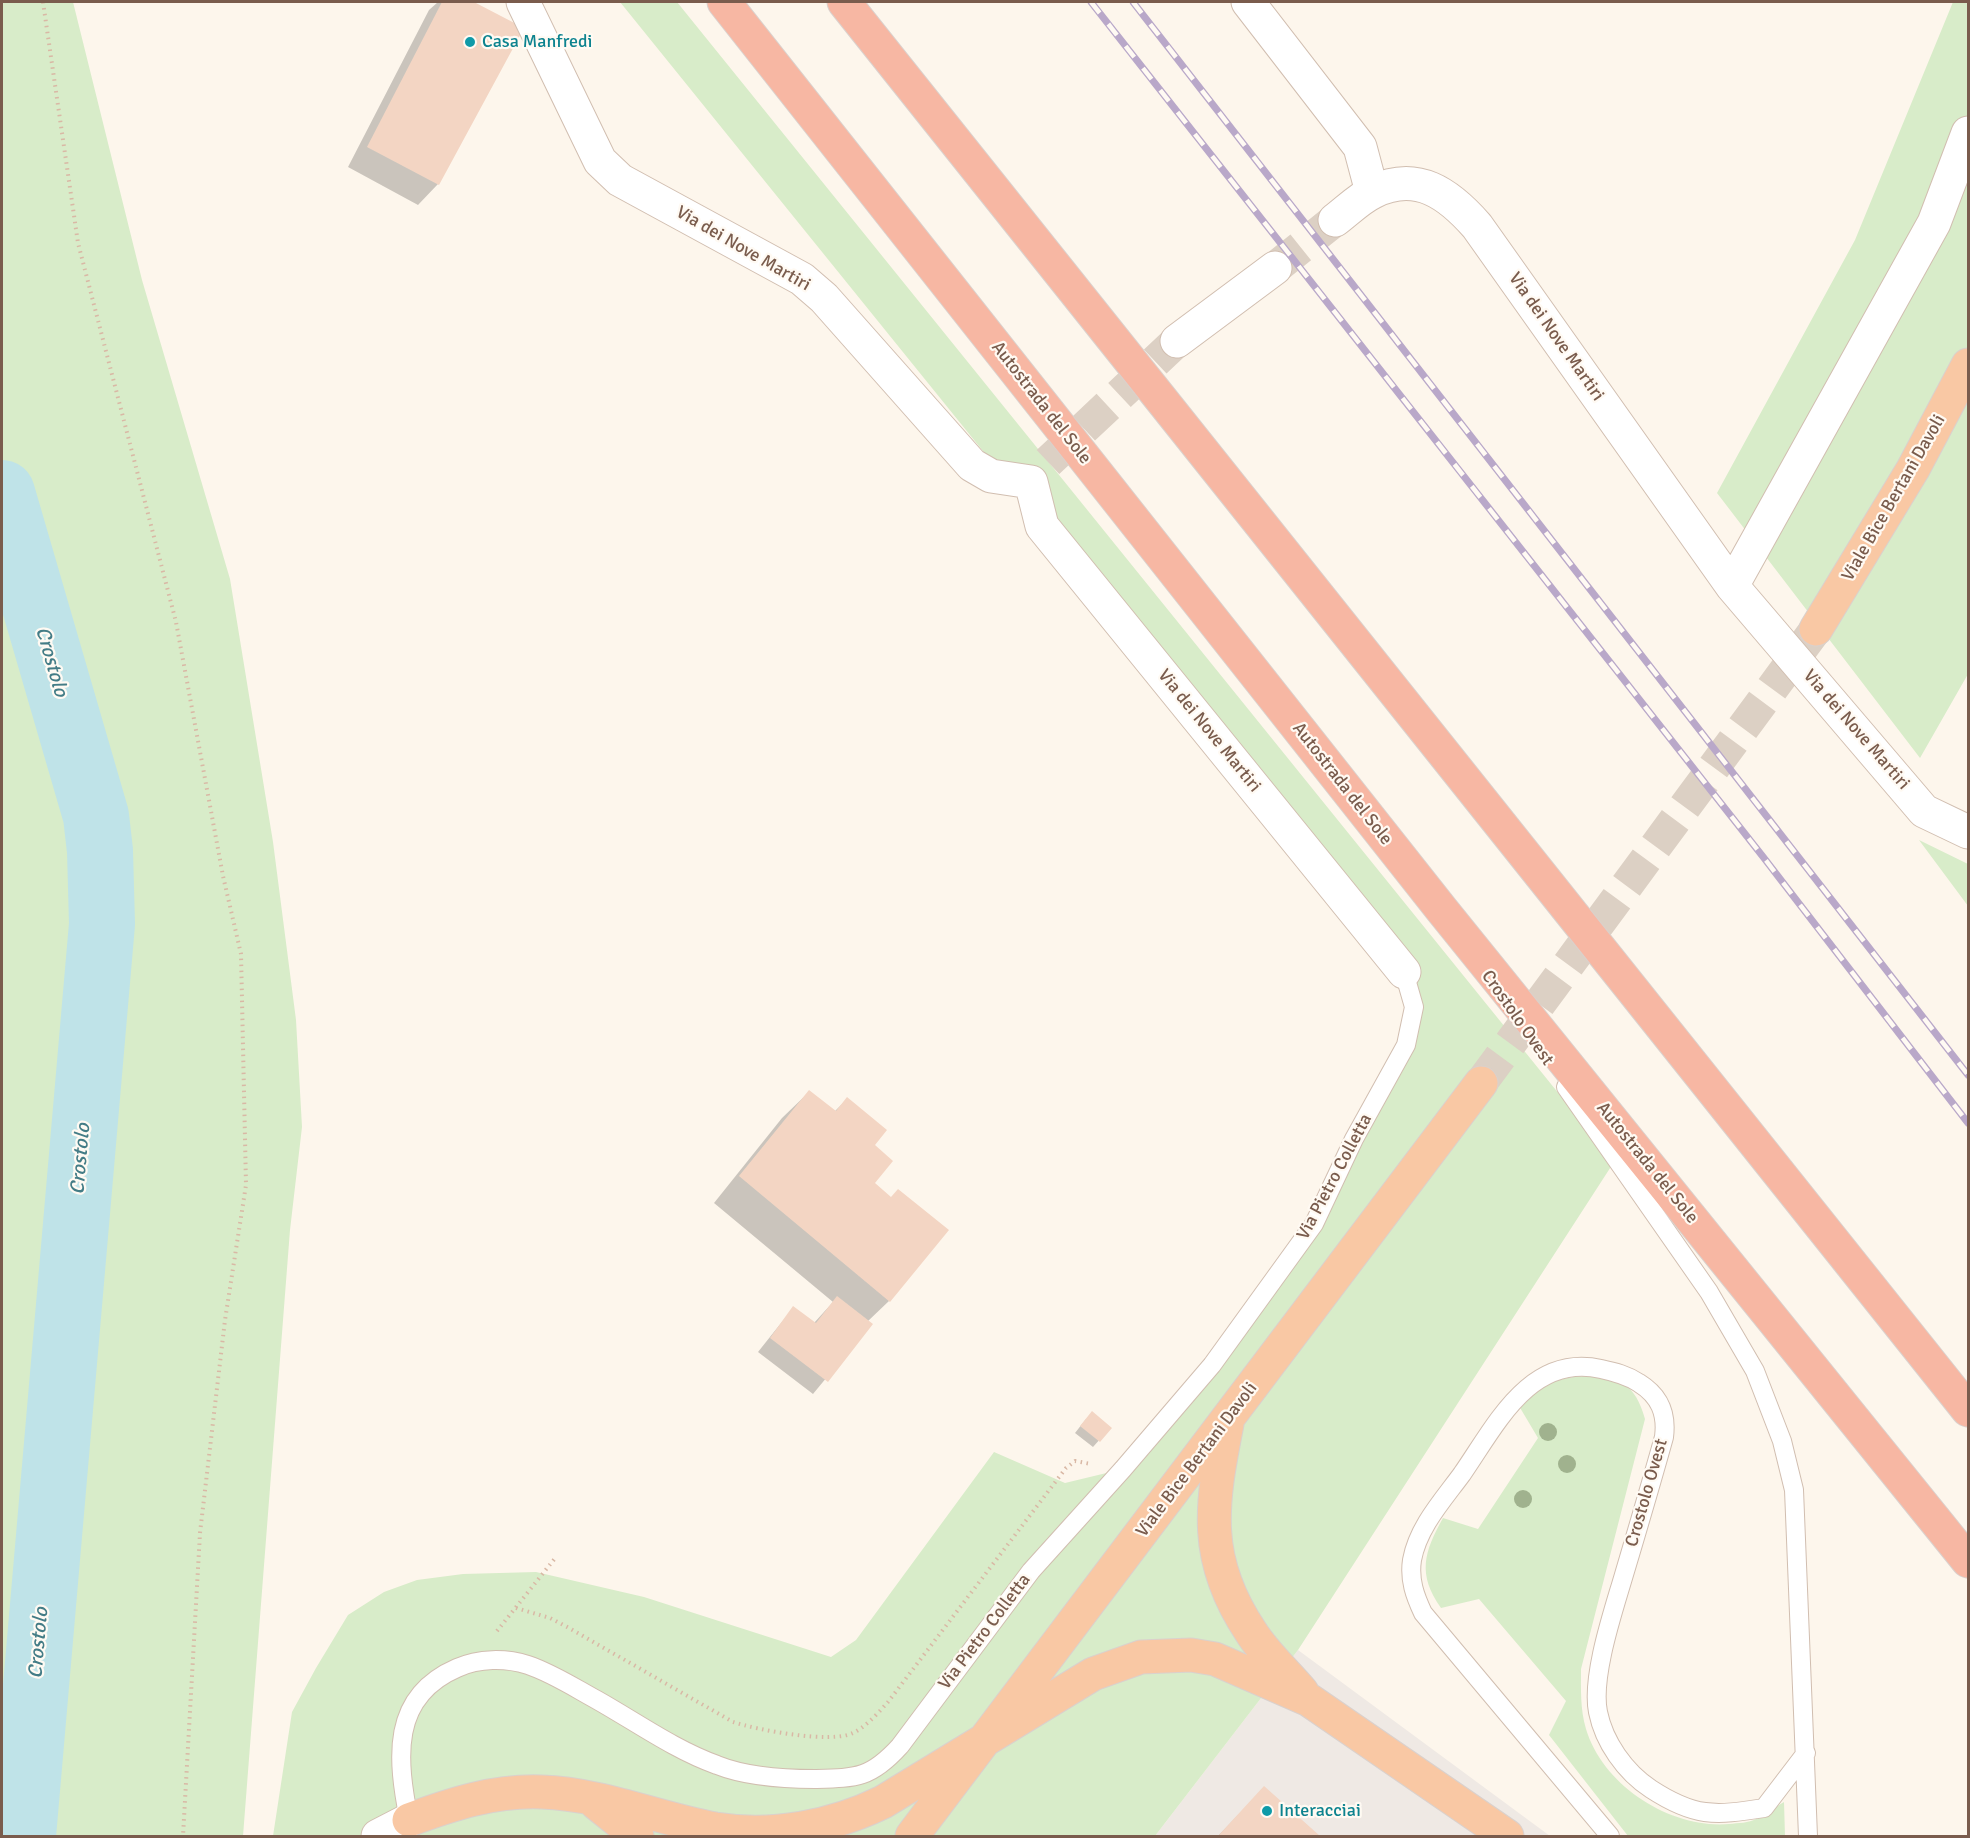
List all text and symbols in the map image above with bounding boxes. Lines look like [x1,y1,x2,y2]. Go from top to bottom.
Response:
place label: Casa Manfredi [482,31,592,53]
marker: Casa Manfredi [463,35,477,49]
street label: Via dei Nove Martiri [672,202,814,296]
street label: Via dei Nove Martiri [1504,269,1608,405]
street label: Autostrada del Sole [986,337,1096,469]
street label: Viale Bice Bertani Davoli [1838,411,1950,585]
water label: Crostolo [30,624,72,700]
street label: Via dei Nove Martiri [1153,665,1265,797]
street label: Via dei Nove Martiri [1798,666,1914,794]
street label: Autostrada del Sole [1287,718,1397,850]
street label: Crostolo Ovest [1476,966,1558,1070]
street label: Autostrada del Sole [1591,1098,1703,1228]
street label: Via Pietro Colletta [1293,1110,1377,1244]
water label: Crostolo [66,1122,96,1196]
street label: Viale Bice Bertani Davoli [1132,1378,1262,1542]
street label: Crostolo Ovest [1621,1437,1673,1549]
street label: Via Pietro Colletta [934,1570,1036,1694]
water label: Crostolo [24,1606,54,1680]
place label: Interacciai [1279,1800,1361,1822]
marker: Interacciai [1260,1804,1274,1818]

